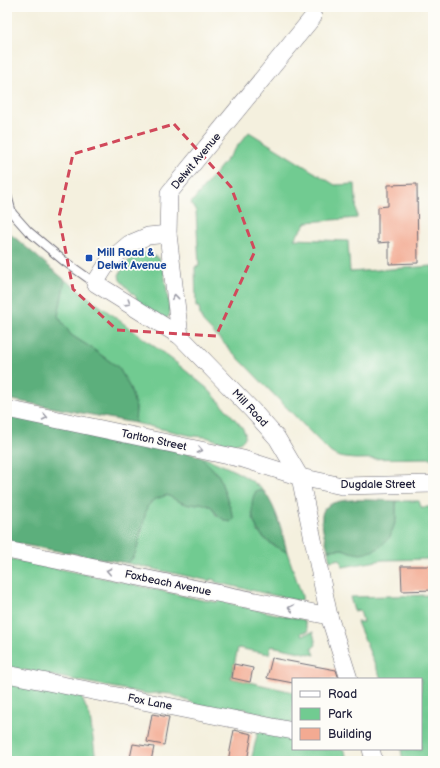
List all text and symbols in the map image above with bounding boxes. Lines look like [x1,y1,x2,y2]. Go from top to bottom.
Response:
street label: Delwit Avenue [169,130,224,192]
place label: Mill Road & Delwit Avenue [97,246,167,272]
marker: Mill Road & Delwit Avenue [84,253,94,263]
one-way arrow [171,294,180,300]
one-way arrow [124,299,131,306]
street label: Mill Road [229,387,271,429]
one-way arrow [42,413,48,421]
street label: Tarlton Street [120,427,189,453]
one-way arrow [197,445,203,453]
street label: Dugdale Street [341,478,416,491]
one-way arrow [105,567,112,576]
street label: Foxbeach Avenue [124,567,213,599]
one-way arrow [288,605,294,613]
legend [292,678,422,750]
text: Road [328,687,357,702]
street label: Fox Lane [127,691,174,713]
text: Park [328,707,352,722]
text: Building [328,727,372,742]

